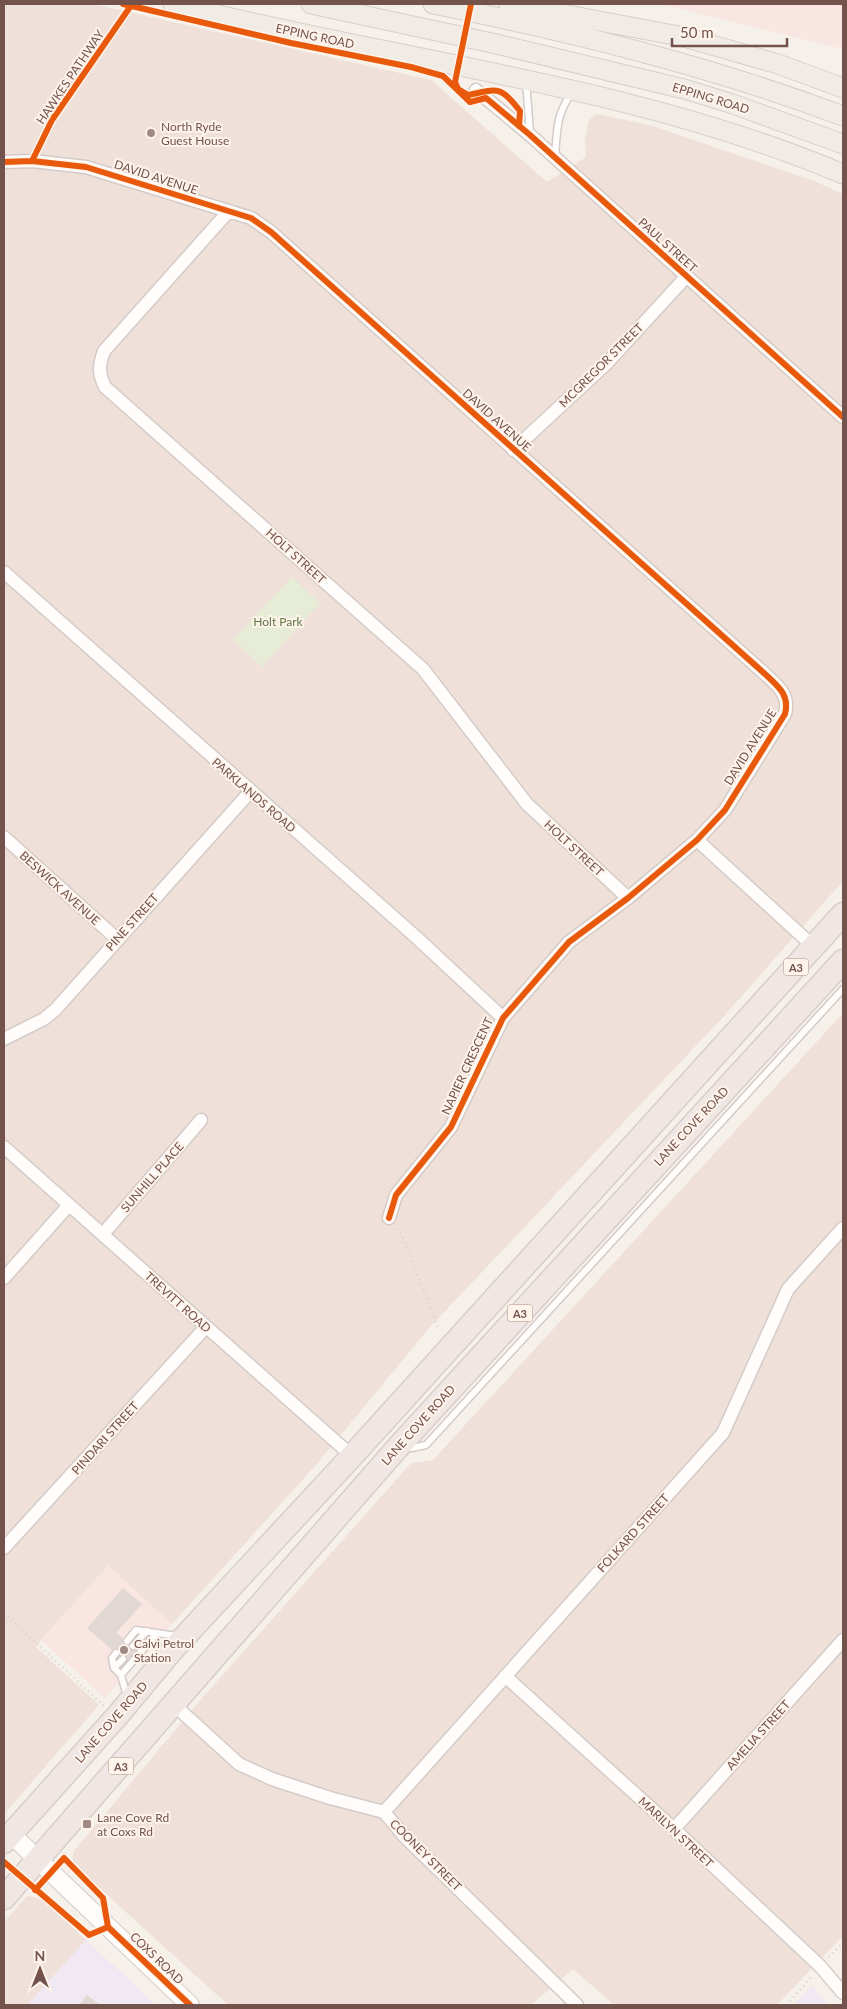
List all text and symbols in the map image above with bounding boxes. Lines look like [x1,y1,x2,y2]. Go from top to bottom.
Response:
scale bar [672,15,787,47]
street label: EPPING ROAD [274,20,356,52]
text: 50 m [680,23,714,41]
street label: HAWKES PATHWAY [33,27,107,127]
street label: EPPING ROAD [671,79,751,117]
place label: North Ryde Guest House [161,119,229,148]
marker: North Ryde Guest House [145,127,157,139]
street label: DAVID AVENUE [112,156,200,198]
street label: PAUL STREET [635,215,701,275]
street label: MCGREGOR STREET [556,320,646,410]
street label: DAVID AVENUE [460,385,534,455]
street label: HOLT STREET [263,525,329,587]
park label: Holt Park [253,614,304,629]
street label: DAVID AVENUE [721,706,779,788]
street label: PARKLANDS ROAD [209,754,299,836]
street label: HOLT STREET [541,817,607,879]
street label: BESWICK AVENUE [17,848,103,928]
street label: PINE STREET [102,890,162,954]
road number: A3 [784,959,808,976]
street label: NAPIER CRESCENT [438,1015,496,1117]
street label: LANE COVE ROAD [650,1083,732,1169]
street label: SUNHILL PLACE [117,1139,187,1215]
street label: TREVITT ROAD [142,1268,214,1336]
road number: A3 [508,1305,532,1322]
street label: LANE COVE ROAD [378,1382,458,1468]
street label: PINDARI STREET [68,1399,142,1477]
street label: FOLKARD STREET [594,1491,672,1575]
place label: Calvi Petrol Station [134,1636,194,1665]
marker: Calvi Petrol Station [118,1644,130,1656]
street label: LANE COVE ROAD [72,1678,150,1766]
street label: AMELIA STREET [723,1697,793,1773]
road number: A3 [108,1758,134,1774]
street label: MARILYN STREET [635,1793,717,1871]
place label: Lane Cove Rd at Coxs Rd [97,1810,169,1839]
street label: COONEY STREET [387,1816,465,1894]
marker: Lane Cove Rd at Coxs Rd [81,1818,93,1830]
street label: COXS ROAD [127,1929,187,1987]
north arrow [15,1944,65,1994]
text: N [35,1947,45,1964]

